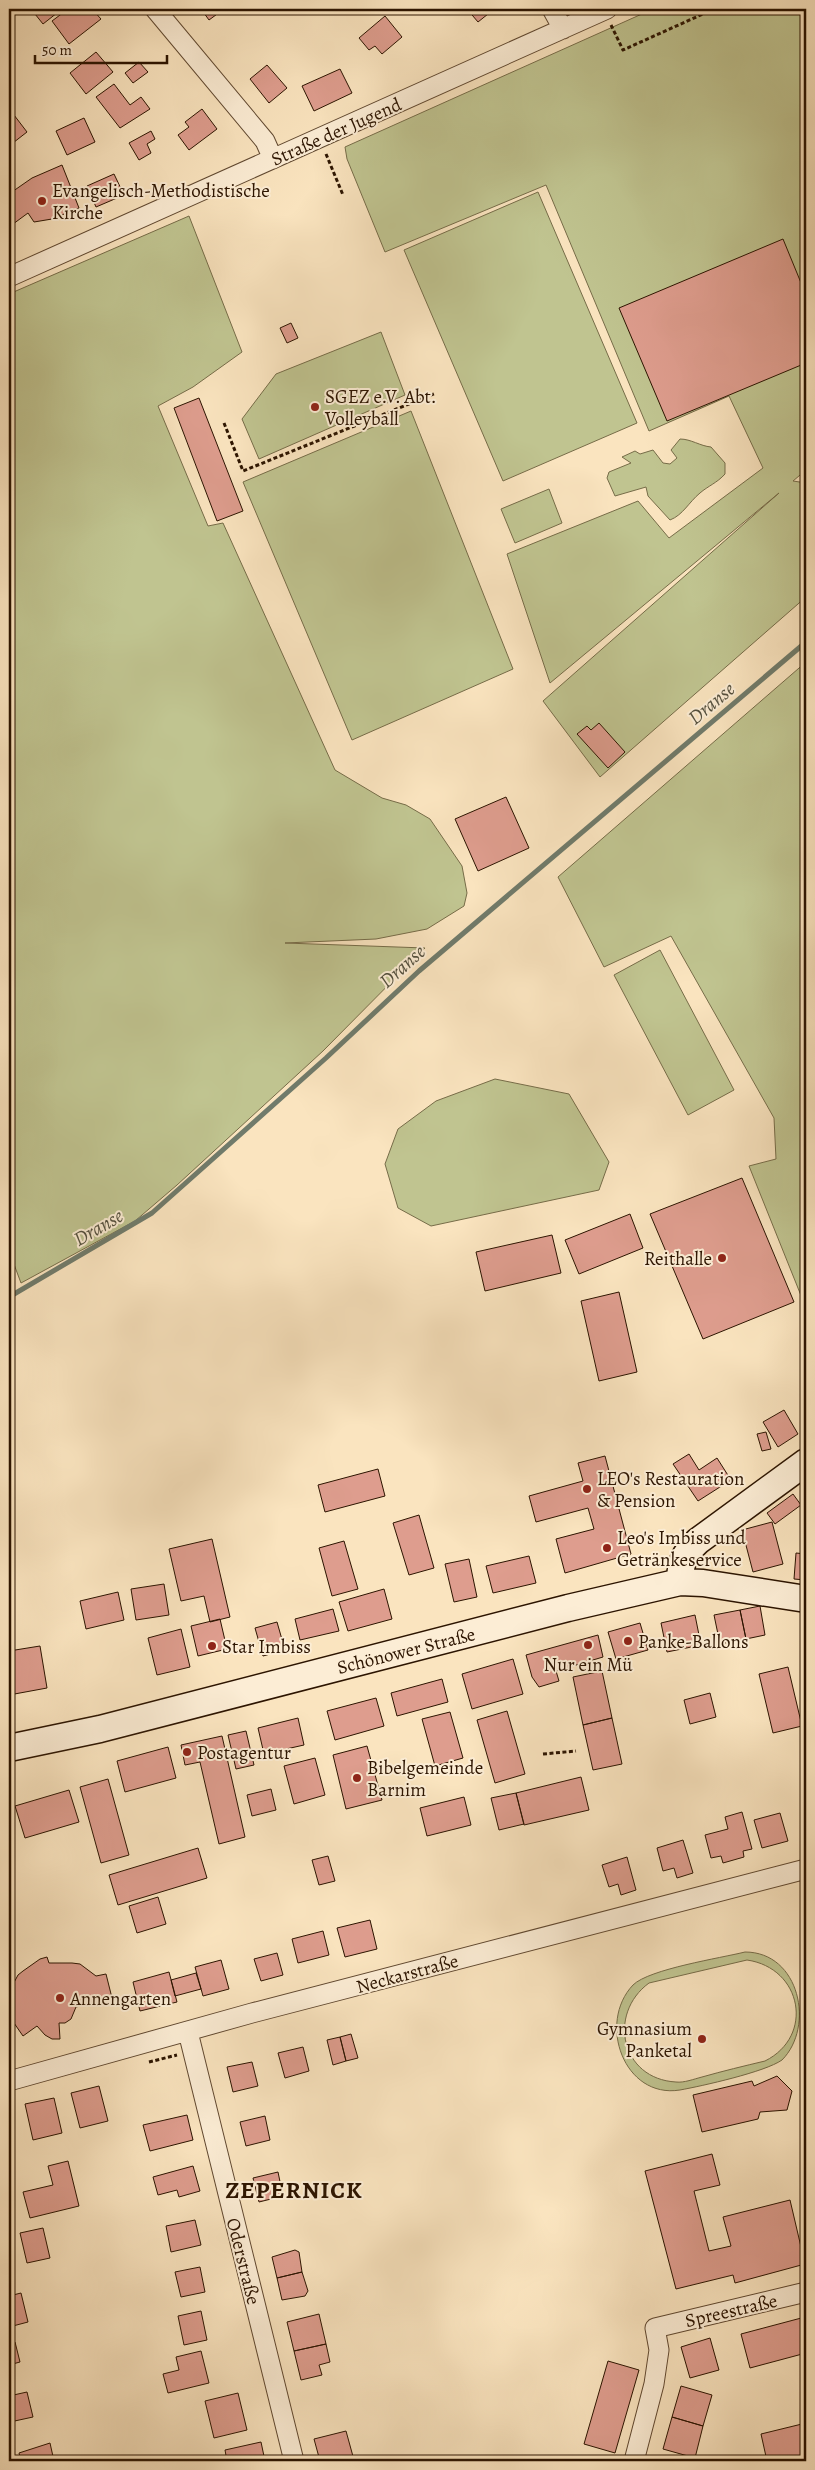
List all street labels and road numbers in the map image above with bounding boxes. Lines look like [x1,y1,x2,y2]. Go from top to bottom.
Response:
street label: Straße der Jugend [267,91,406,172]
street label: Schönower Straße [334,1621,478,1681]
street label: Neckarstraße [353,1948,461,2000]
street label: Oderstraße [220,2215,266,2307]
street label: Spreestraße [683,2288,780,2334]

